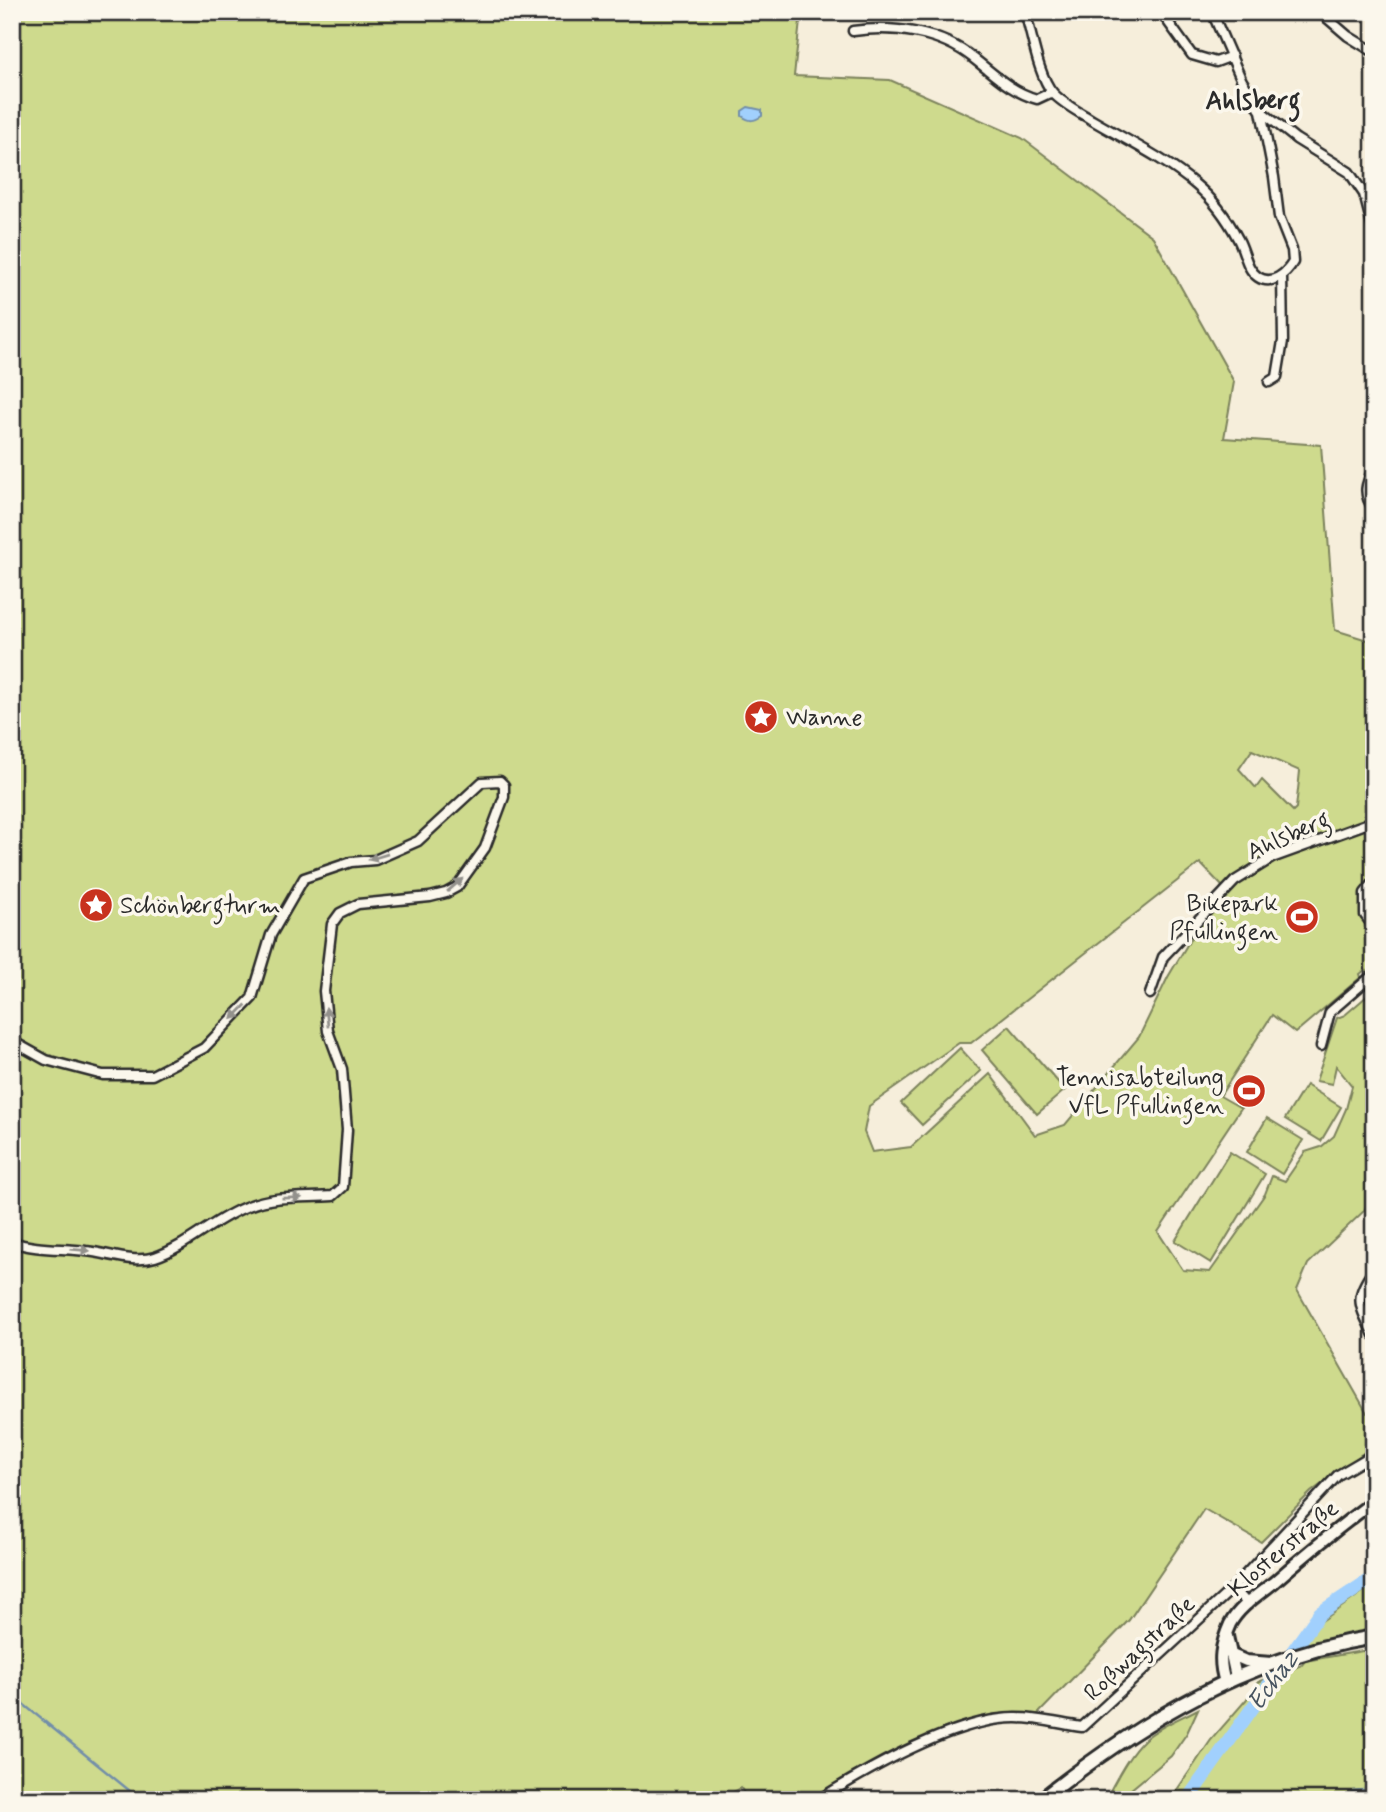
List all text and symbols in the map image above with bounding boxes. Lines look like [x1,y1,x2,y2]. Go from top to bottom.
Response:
district label: Ahlsberg [1206,85,1300,122]
place icon: Wanne [742,698,780,736]
place label: Wanne [786,703,863,734]
street label: Ahlsberg [1242,804,1336,871]
one-way arrow [367,852,388,863]
one-way arrow [446,878,464,893]
place icon: Schönbergturm [77,886,115,924]
place label: Bikepark Pfullingen [1169,889,1278,951]
place label: Schönbergturm [120,891,281,925]
sports icon: Bikepark Pfullingen [1283,898,1321,936]
one-way arrow [230,1003,247,1020]
one-way arrow [321,1006,332,1028]
place label: Tennisabteilung VfL Pfullingen [1056,1063,1224,1125]
sports icon: Tennisabteilung VfL Pfullingen [1230,1072,1268,1110]
one-way arrow [281,1192,303,1204]
one-way arrow [69,1245,91,1256]
street label: Klosterstraße [1222,1494,1346,1605]
street label: Roßwagstraße [1078,1589,1205,1711]
water label: Echaz [1240,1644,1307,1718]

